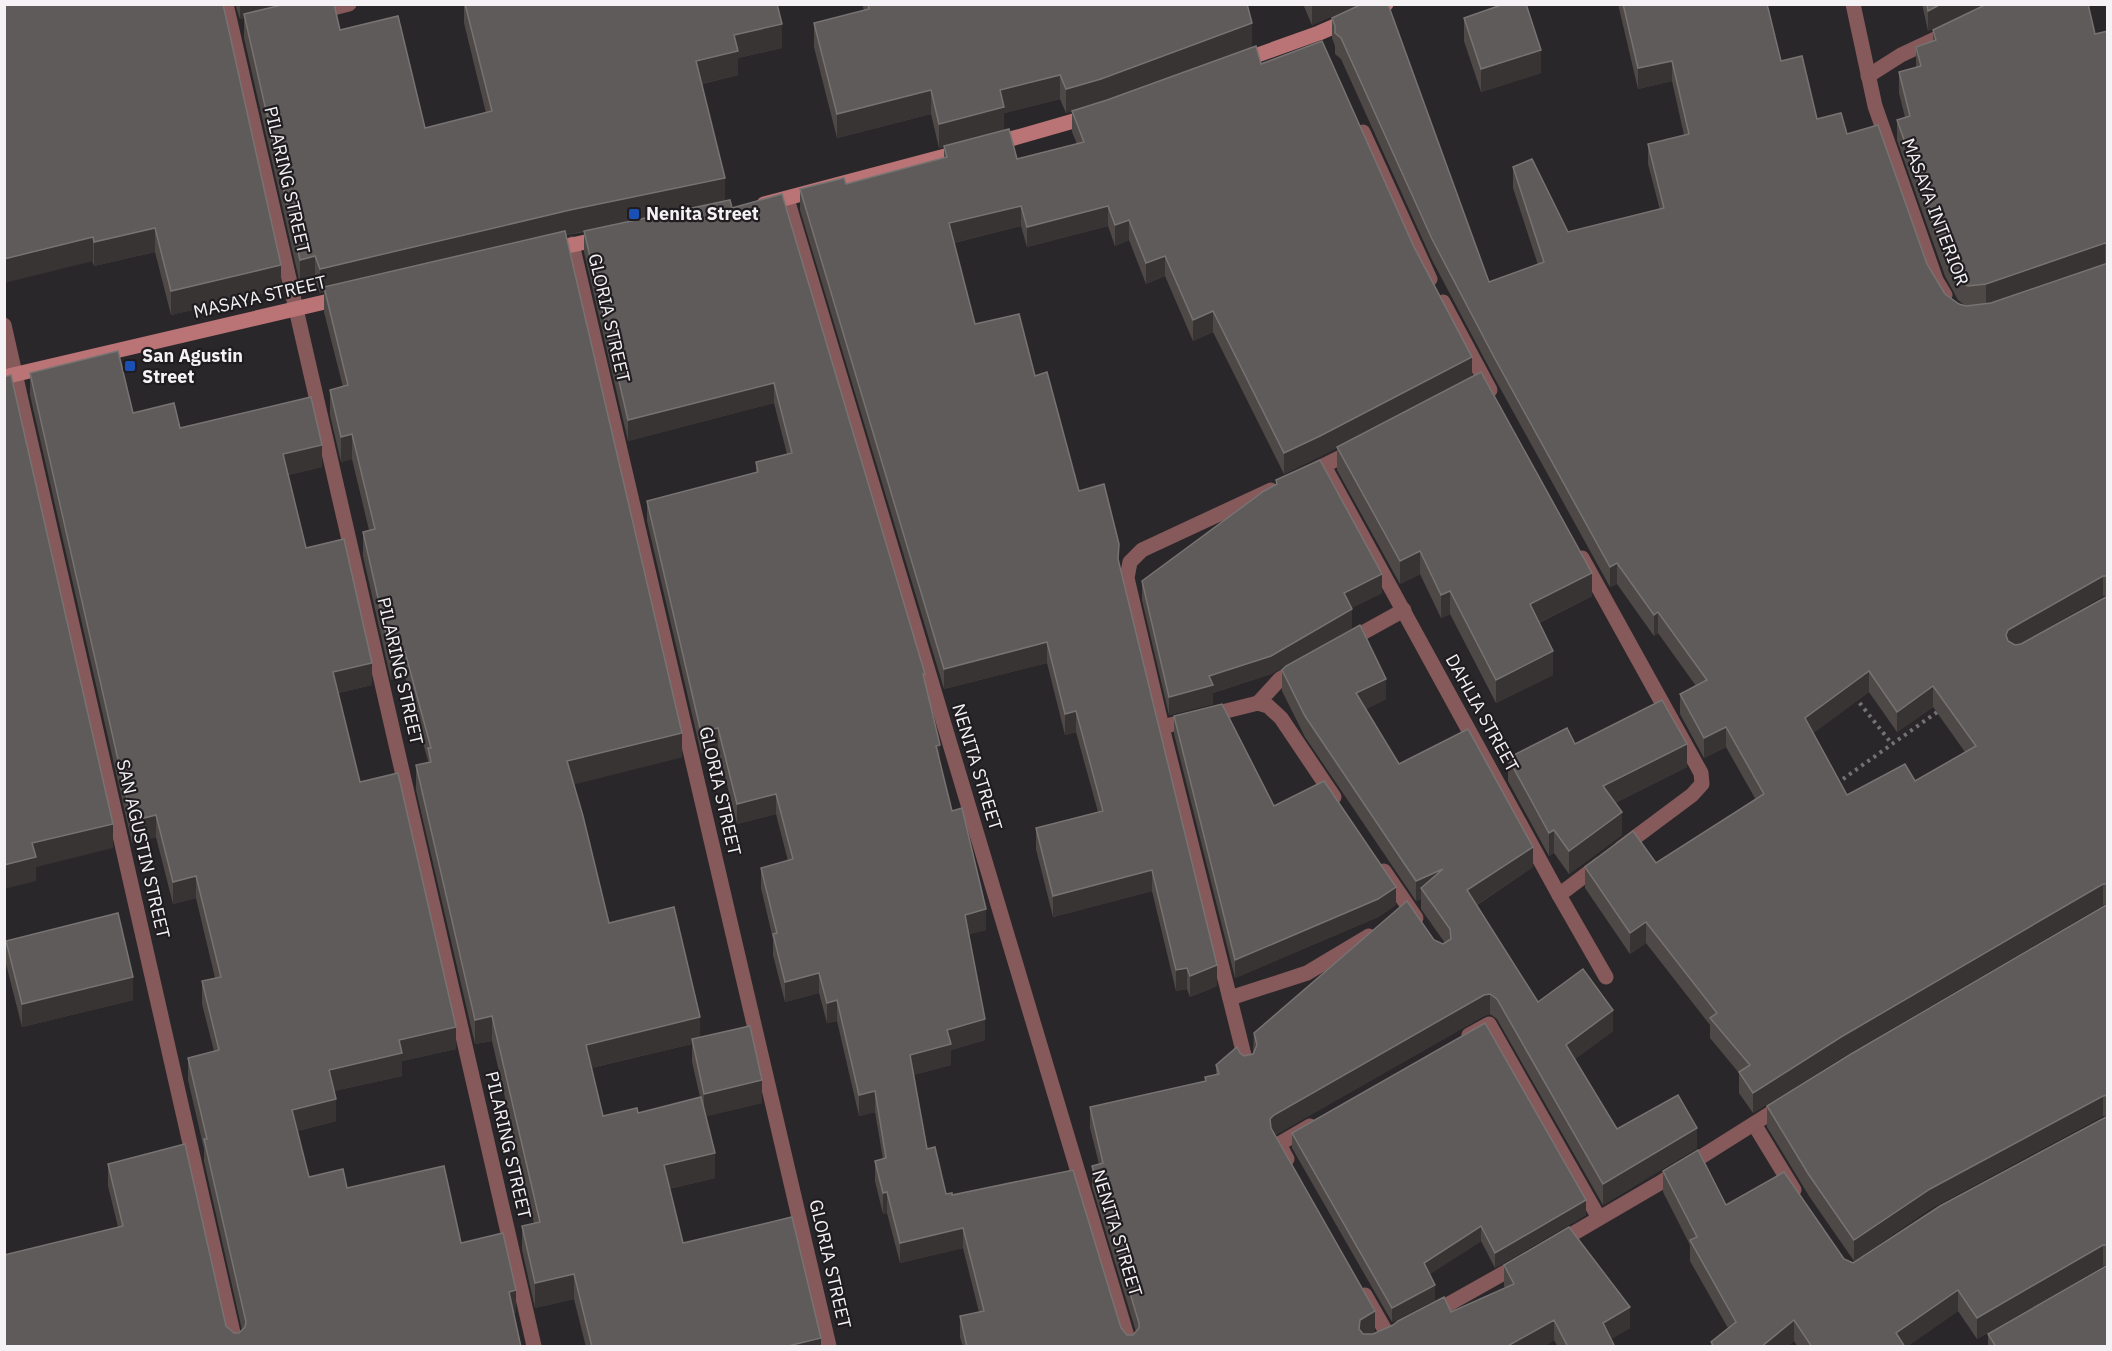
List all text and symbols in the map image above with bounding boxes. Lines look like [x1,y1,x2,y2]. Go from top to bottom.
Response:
street label: PILARING STREET [259,104,316,256]
street label: MASAYA INTERIOR [1897,135,1974,289]
place label: Nenita Street [646,202,759,225]
marker: Nenita Street [627,207,641,221]
street label: GLORIA STREET [583,251,635,385]
street label: MASAYA STREET [191,270,329,323]
place label: San Agustin Street [142,344,243,388]
marker: San Agustin Street [123,359,137,373]
street label: PILARING STREET [372,595,429,747]
street label: DAHLIA STREET [1441,650,1524,776]
street label: NENITA STREET [947,701,1008,833]
street label: GLORIA STREET [694,724,746,858]
street label: SAN AGUSTIN STREET [112,757,175,941]
street label: PILARING STREET [480,1069,537,1221]
street label: NENITA STREET [1087,1167,1148,1299]
street label: GLORIA STREET [804,1197,856,1331]

